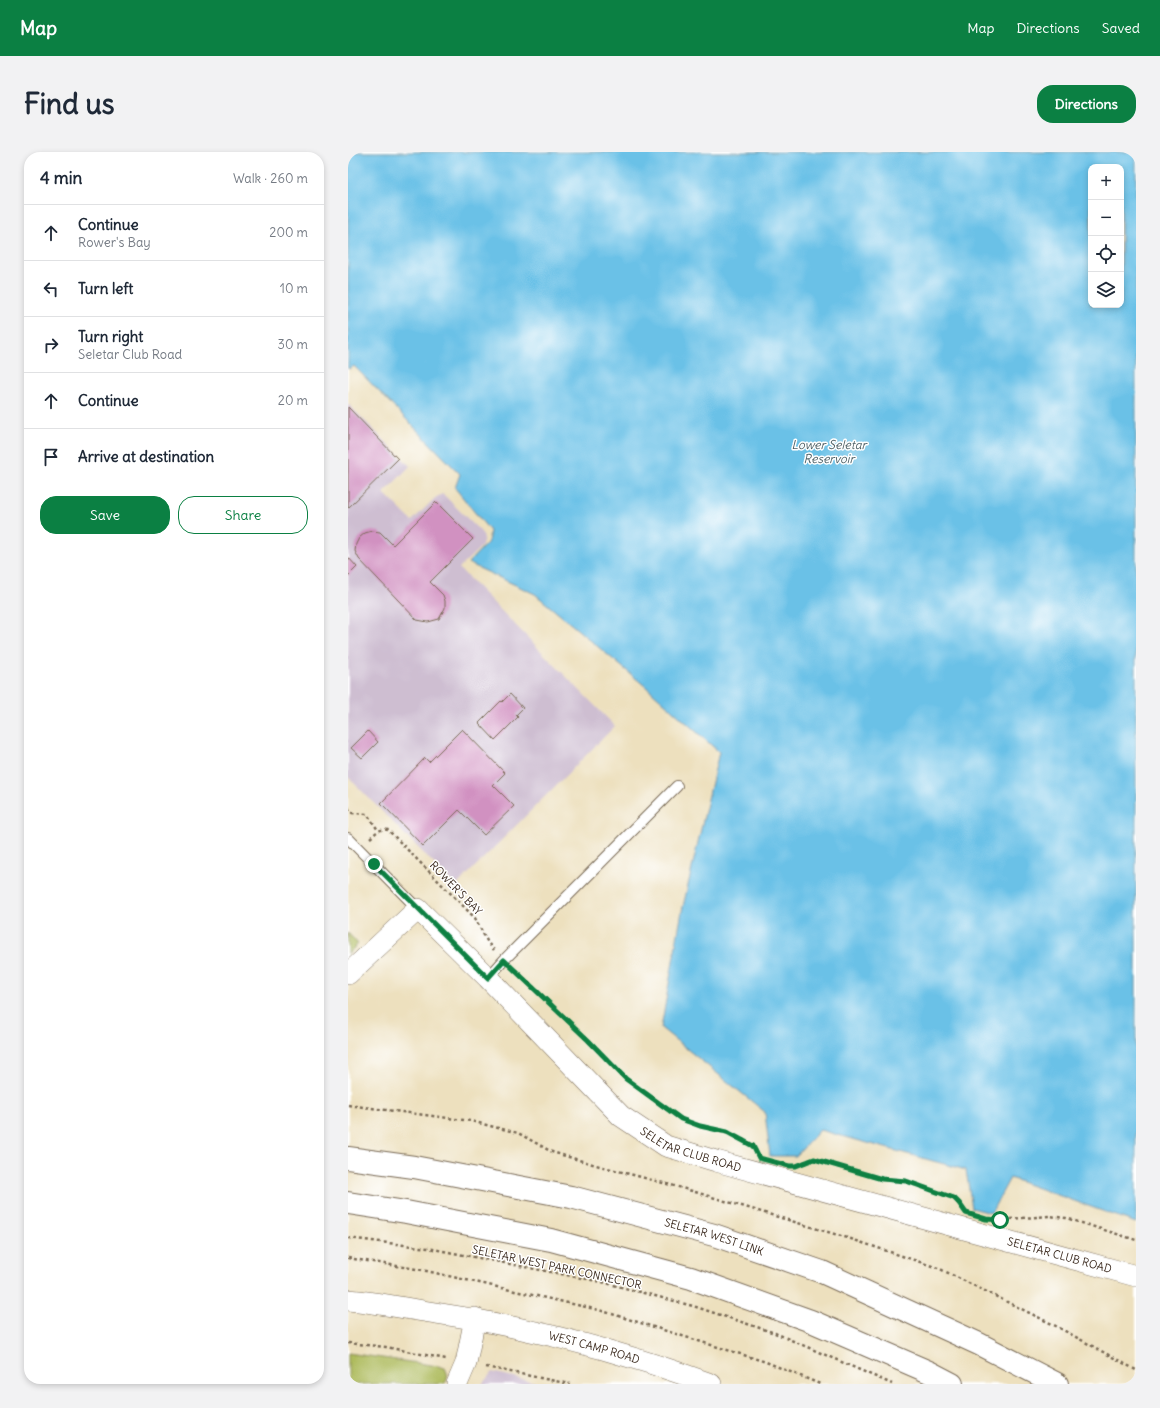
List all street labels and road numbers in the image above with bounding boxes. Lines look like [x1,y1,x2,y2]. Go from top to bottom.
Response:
street label: ROWER'S BAY [427,858,485,918]
street label: SELETAR CLUB ROAD [638,1124,743,1175]
street label: SELETAR WEST LINK [663,1215,766,1259]
street label: SELETAR CLUB ROAD [1006,1234,1114,1276]
street label: SELETAR WEST PARK CONNECTOR [471,1242,643,1292]
street label: WEST CAMP ROAD [547,1328,642,1367]

